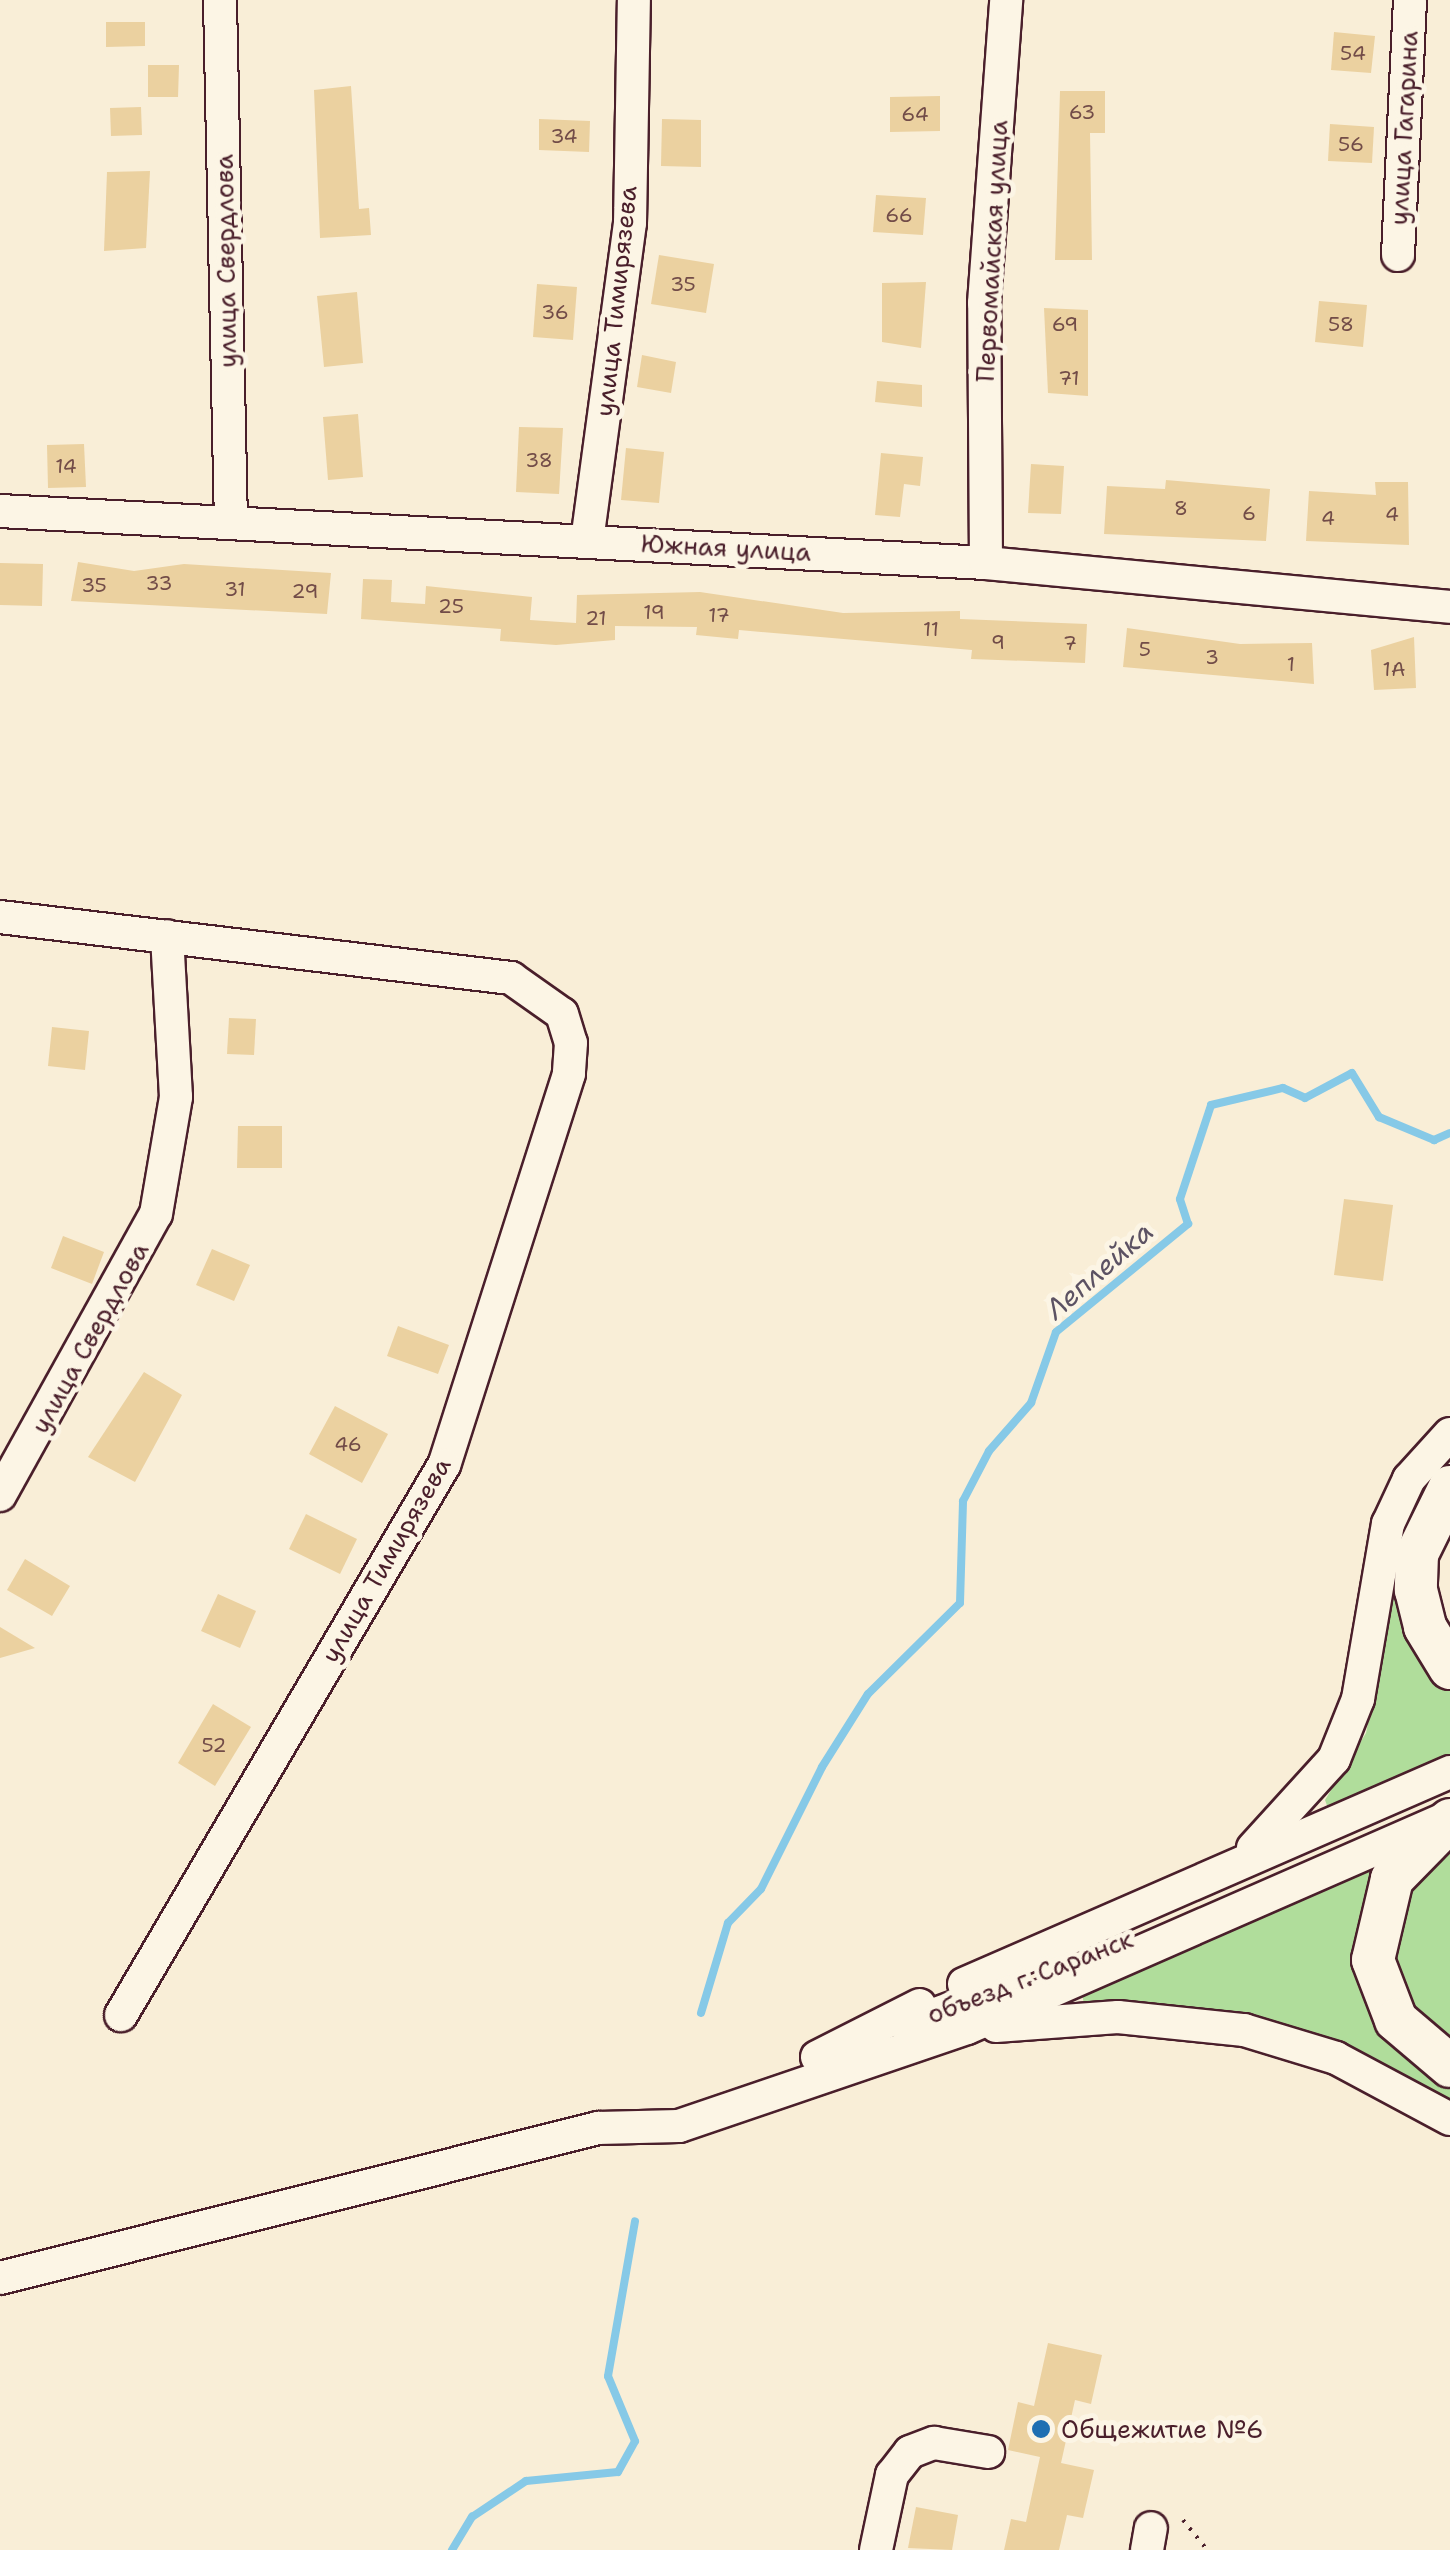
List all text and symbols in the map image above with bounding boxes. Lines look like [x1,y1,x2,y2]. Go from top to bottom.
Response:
street label: улица Гагарина [1384,30,1424,226]
house number: 54 [1340,41,1366,65]
house number: 63 [1069,100,1095,124]
house number: 64 [901,102,929,126]
street label: Первомайская улица [970,119,1014,383]
house number: 34 [550,124,578,148]
house number: 56 [1338,132,1364,156]
street label: улица Свердлова [209,154,243,368]
street label: улица Тимирязева [589,184,643,418]
house number: 66 [885,203,913,227]
house number: 35 [670,272,696,296]
house number: 36 [541,300,569,324]
house number: 69 [1052,312,1078,336]
house number: 58 [1328,312,1354,336]
house number: 71 [1058,366,1080,390]
house number: 38 [525,448,553,472]
house number: 14 [55,454,77,478]
house number: 8 [1174,496,1188,520]
house number: 6 [1242,501,1256,525]
house number: 4 [1385,502,1399,526]
house number: 4 [1321,506,1335,530]
street label: Южная улица [640,529,812,567]
house number: 33 [146,571,172,595]
house number: 35 [81,573,107,597]
house number: 31 [224,577,246,601]
house number: 29 [292,579,318,603]
house number: 25 [438,594,464,618]
house number: 19 [643,600,665,624]
house number: 17 [708,603,730,627]
house number: 21 [585,606,607,630]
house number: 11 [923,617,939,641]
house number: 9 [991,630,1005,654]
house number: 7 [1063,631,1077,655]
house number: 5 [1139,637,1151,661]
house number: 3 [1205,645,1219,669]
house number: 1 [1287,652,1295,676]
house number: 1А [1383,657,1405,681]
water label: Леплейка [1038,1214,1160,1326]
street label: улица Свердлова [25,1237,155,1439]
house number: 46 [334,1432,362,1456]
street label: улица Тимирязева [315,1452,457,1668]
house number: 52 [201,1733,227,1757]
street label: объезд г. Саранск [923,1924,1137,2030]
place label: Общежитие №6 [1061,2414,1264,2444]
marker: Общежитие №6 [1030,2418,1052,2440]

